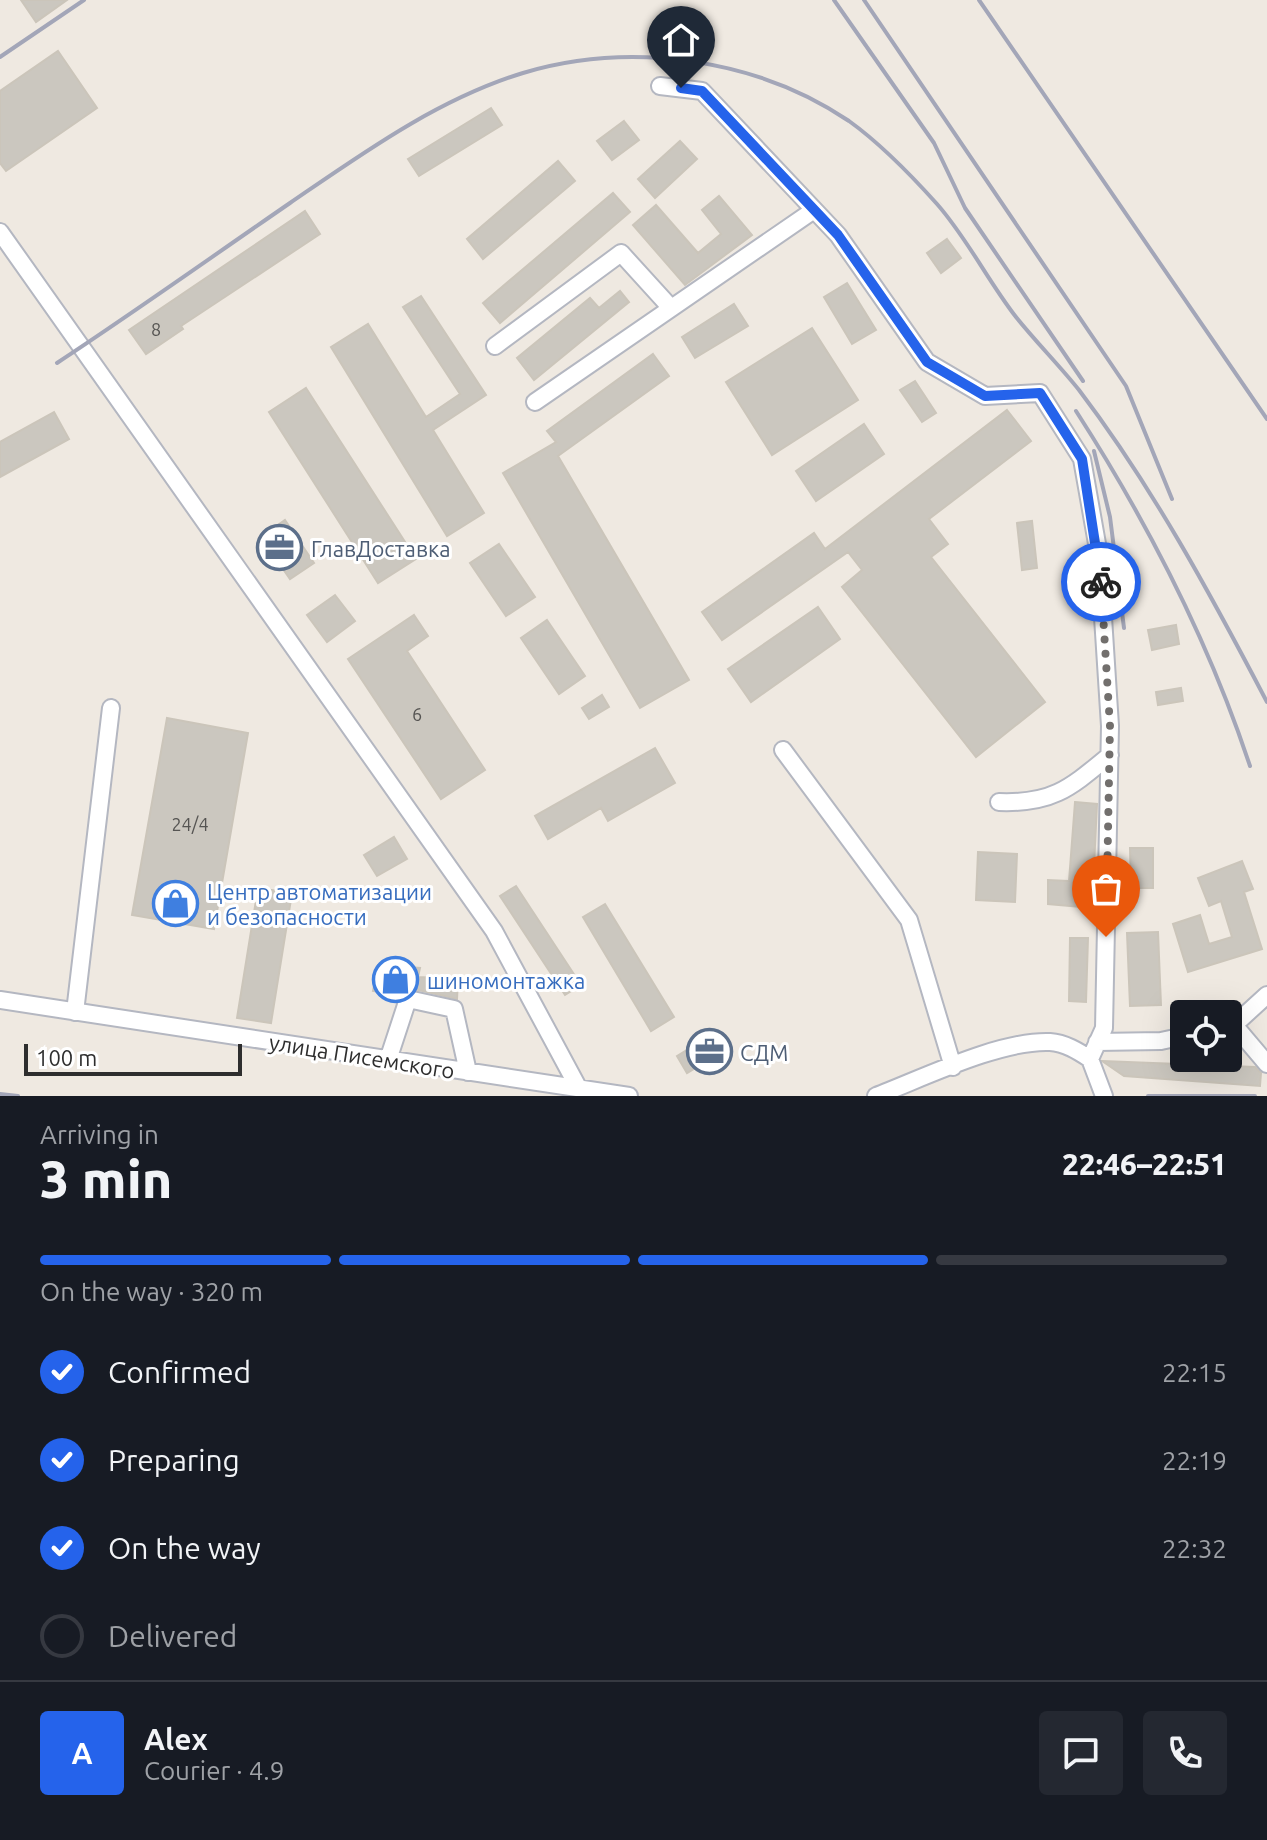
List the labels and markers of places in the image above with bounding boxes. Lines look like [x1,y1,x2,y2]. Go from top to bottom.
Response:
pin [647,6,715,88]
office icon: ГлавДоставка [256,524,304,572]
place label: ГлавДоставка [311,536,451,561]
pin [1072,855,1140,937]
place label: Центр автоматизации и безопасности [207,879,432,929]
shop icon: Центр автоматизации и безопасности [152,880,200,928]
shop icon: шиномонтажка [372,956,420,1004]
place label: шиномонтажка [427,968,585,993]
office icon: СДМ [685,1028,733,1076]
place label: СДМ [740,1040,788,1065]

